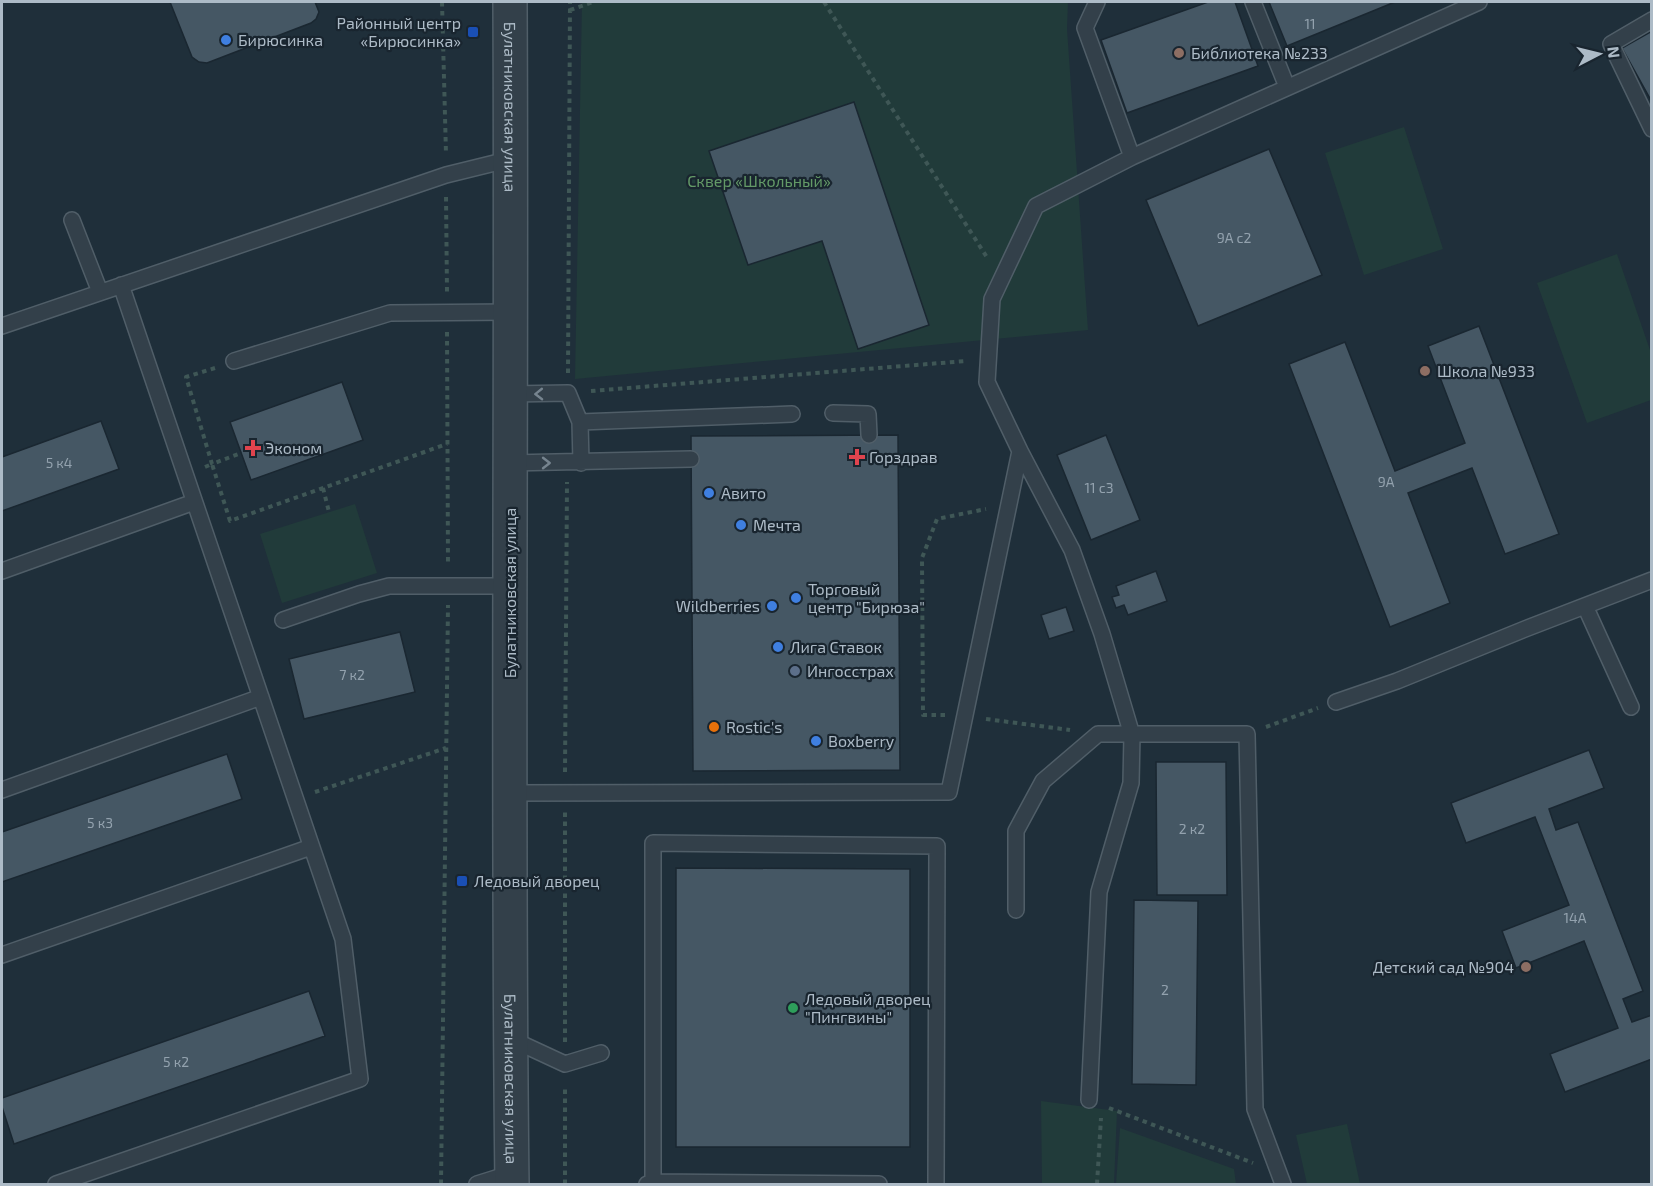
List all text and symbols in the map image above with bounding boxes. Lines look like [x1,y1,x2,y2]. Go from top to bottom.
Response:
place label: Районный центр «Бирюсинка» [337,13,461,50]
house number: 11 [1304,15,1316,32]
street label: Булатниковская улица [500,22,520,192]
north arrow [1569,24,1629,84]
marker: Районный центр «Бирюсинка» [466,25,480,39]
place label: Бирюсинка [238,30,323,49]
marker: Бирюсинка [219,33,233,47]
place label: Библиотека №233 [1191,43,1328,62]
text: N [1604,45,1625,59]
marker: Библиотека №233 [1172,46,1186,60]
park label: Сквер «Школьный» [687,171,831,190]
house number: 9А с2 [1217,229,1251,246]
place label: Школа №933 [1437,361,1535,380]
marker: Школа №933 [1418,364,1432,378]
one-way arrow [534,387,543,400]
place label: Эконом [265,438,322,457]
marker: Эконом [246,441,260,455]
place label: Горздрав [869,447,938,466]
marker: Горздрав [850,450,864,464]
house number: 5 к4 [46,454,72,471]
one-way arrow [541,457,550,469]
house number: 9А [1378,473,1395,490]
house number: 11 с3 [1085,479,1113,496]
place label: Авито [721,483,766,502]
marker: Авито [702,486,716,500]
street label: Булатниковская улица [500,508,520,678]
place label: Мечта [753,515,801,534]
marker: Мечта [734,518,748,532]
place label: Торговый центр "Бирюза" [808,579,925,616]
marker: Торговый центр "Бирюза" [789,591,803,605]
place label: Wildberries [676,596,760,615]
marker: Wildberries [765,599,779,613]
place label: Лига Ставок [790,637,882,656]
marker: Лига Ставок [771,640,785,654]
place label: Ингосстрах [807,661,894,680]
marker: Ингосстрах [788,664,802,678]
house number: 7 к2 [339,666,365,683]
place label: Rostic's [726,717,782,736]
marker: Rostic's [707,720,721,734]
place label: Boxberry [828,731,895,750]
marker: Boxberry [809,734,823,748]
house number: 5 к3 [87,814,113,831]
house number: 2 к2 [1179,820,1205,837]
place label: Ледовый дворец [474,871,600,890]
marker: Ледовый дворец [455,874,469,888]
house number: 14А [1564,909,1587,926]
place label: Детский сад №904 [1373,957,1514,976]
marker: Детский сад №904 [1519,960,1533,974]
house number: 2 [1161,981,1169,998]
place label: Ледовый дворец "Пингвины" [805,989,931,1026]
street label: Булатниковская улица [500,994,522,1164]
marker: Ледовый дворец "Пингвины" [786,1001,800,1015]
house number: 5 к2 [163,1053,189,1070]

